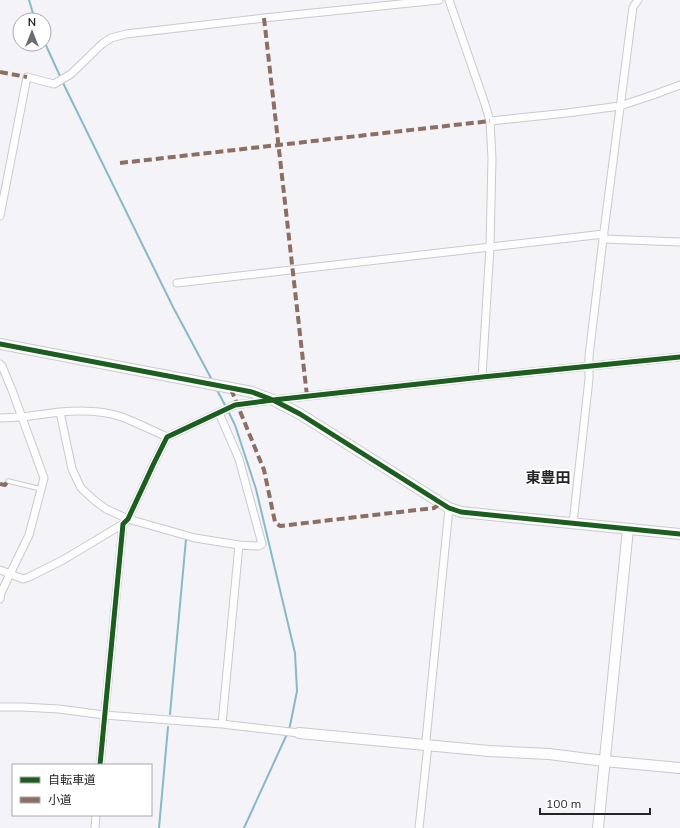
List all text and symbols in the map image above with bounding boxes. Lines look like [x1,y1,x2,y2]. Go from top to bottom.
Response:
north arrow [12,12,52,52]
text: N [28,15,36,29]
district label: 東豊田 [525,468,571,487]
legend [12,764,152,816]
text: 自転車道 [48,772,96,787]
scale bar [540,790,650,816]
text: 小道 [48,792,72,807]
text: 100 m [546,796,581,811]

